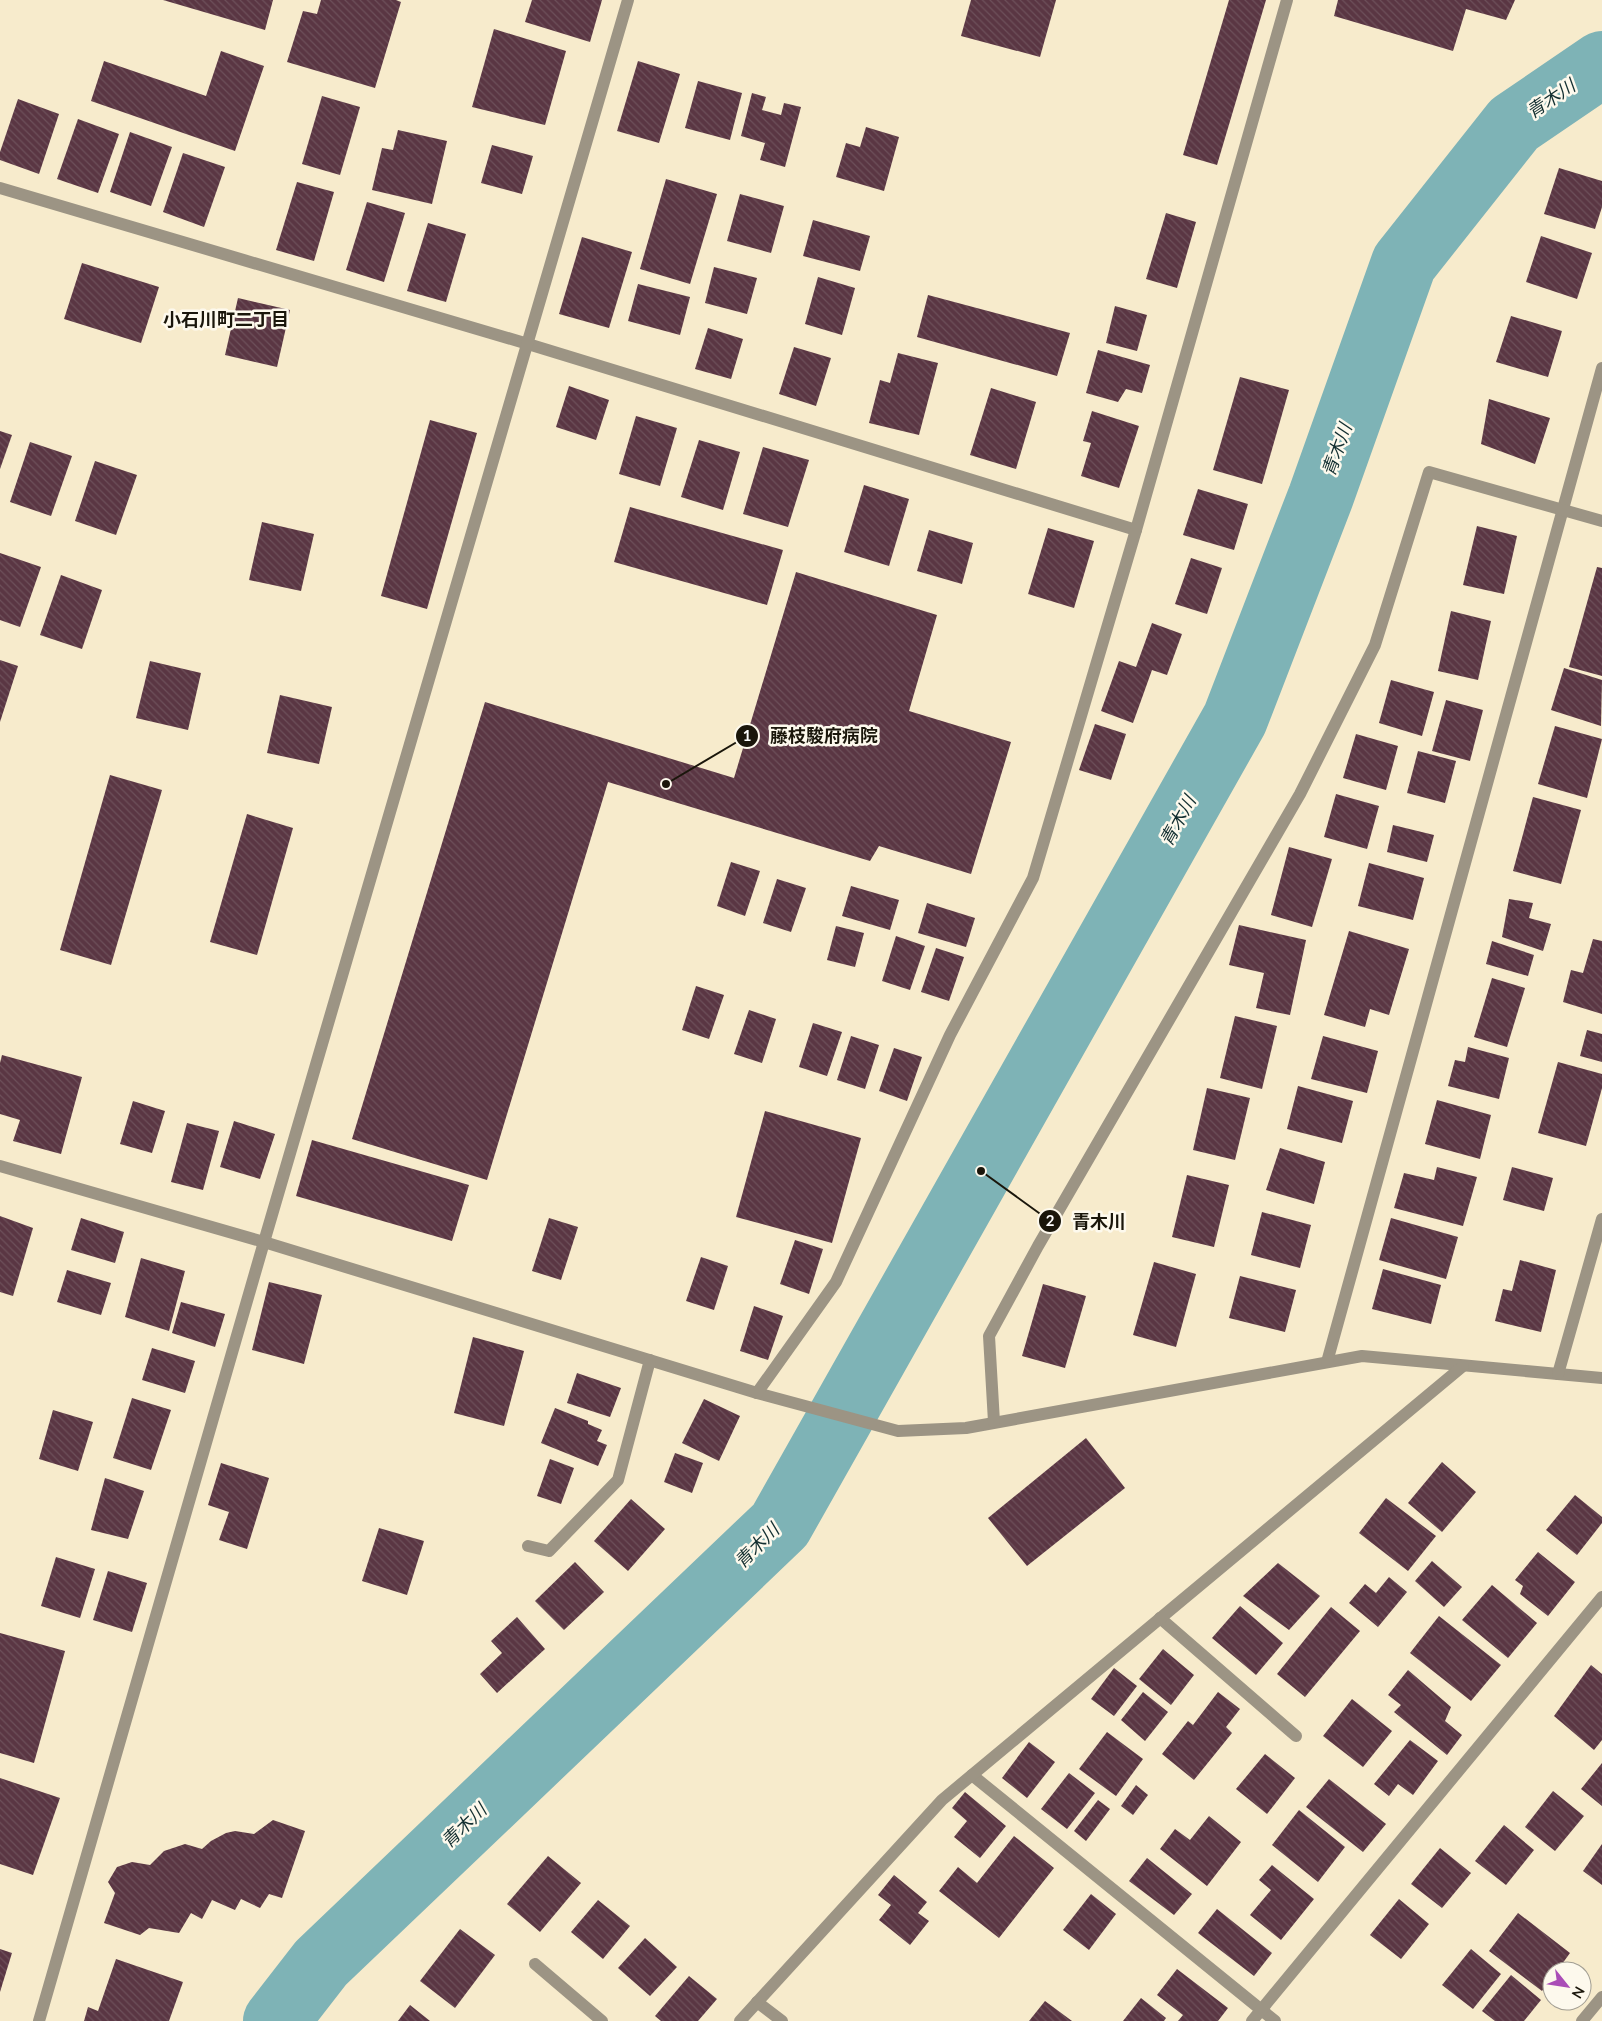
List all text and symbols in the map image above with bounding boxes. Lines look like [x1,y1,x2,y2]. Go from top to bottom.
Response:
water label: 青木川 [1522,73,1581,122]
district label: 小石川町二丁目 [163,308,289,330]
water label: 青木川 [1316,419,1356,479]
callout: 藤枝駿府病院 [735,720,888,753]
text: 藤枝駿府病院 [770,724,878,746]
text: 1 [743,726,751,744]
water label: 青木川 [1154,790,1201,849]
callout: 青木川 [1037,1205,1136,1238]
text: 青木川 [1072,1210,1126,1232]
text: 2 [1046,1211,1055,1229]
water label: 青木川 [729,1517,785,1572]
water label: 青木川 [436,1797,492,1852]
north arrow [1542,1961,1592,2011]
text: N [1569,1984,1589,2002]

